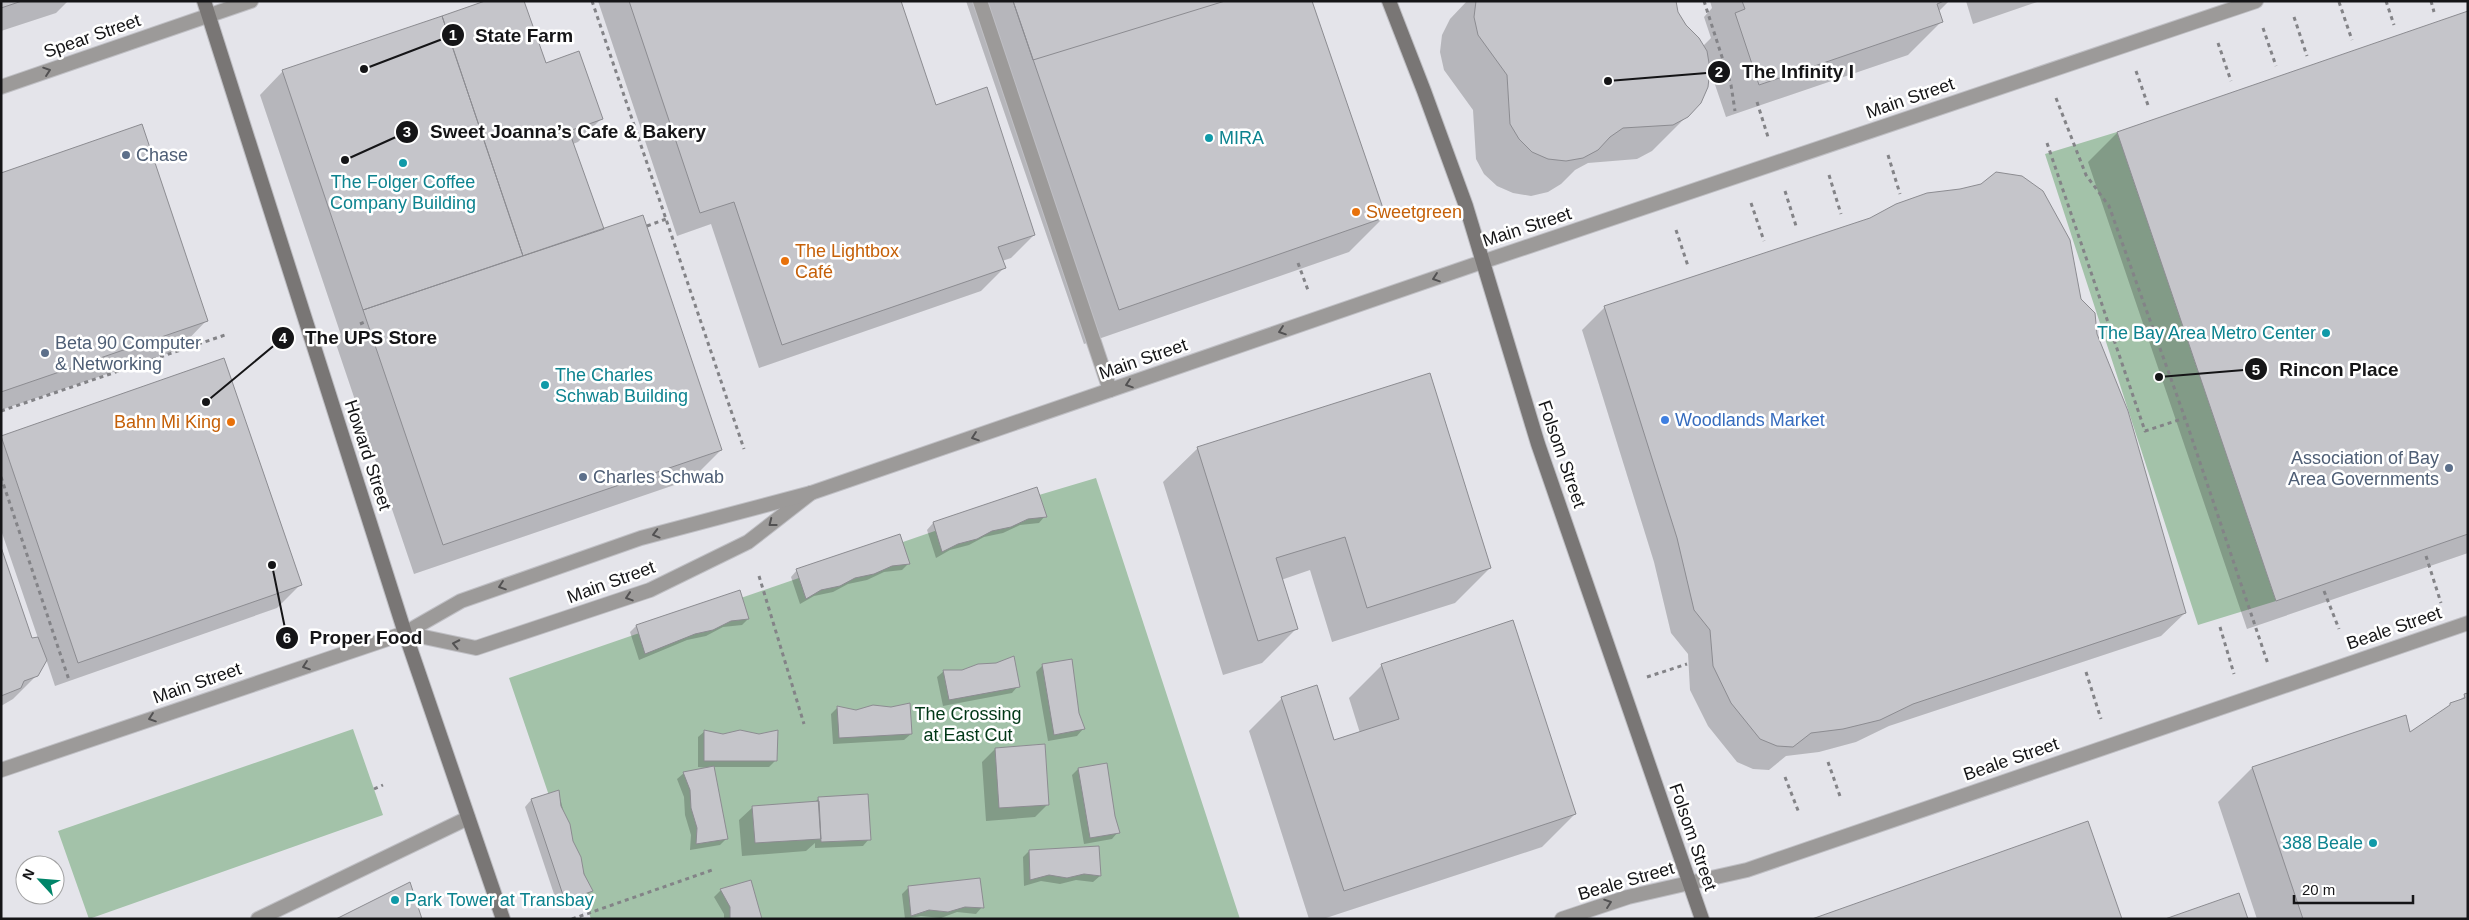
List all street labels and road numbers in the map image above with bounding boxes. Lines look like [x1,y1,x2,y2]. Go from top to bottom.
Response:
street label: Spear Street [41,10,143,62]
street label: Main Street [1863,74,1957,122]
street label: Main Street [1480,203,1574,251]
street label: Main Street [1096,335,1190,383]
street label: Howard Street [341,397,395,513]
street label: Folsom Street [1534,398,1590,510]
street label: Main Street [564,557,658,607]
street label: Beale Street [2344,602,2444,654]
street label: Main Street [150,659,244,707]
street label: Beale Street [1961,733,2061,785]
street label: Folsom Street [1665,781,1721,893]
street label: Beale Street [1576,858,1676,904]

